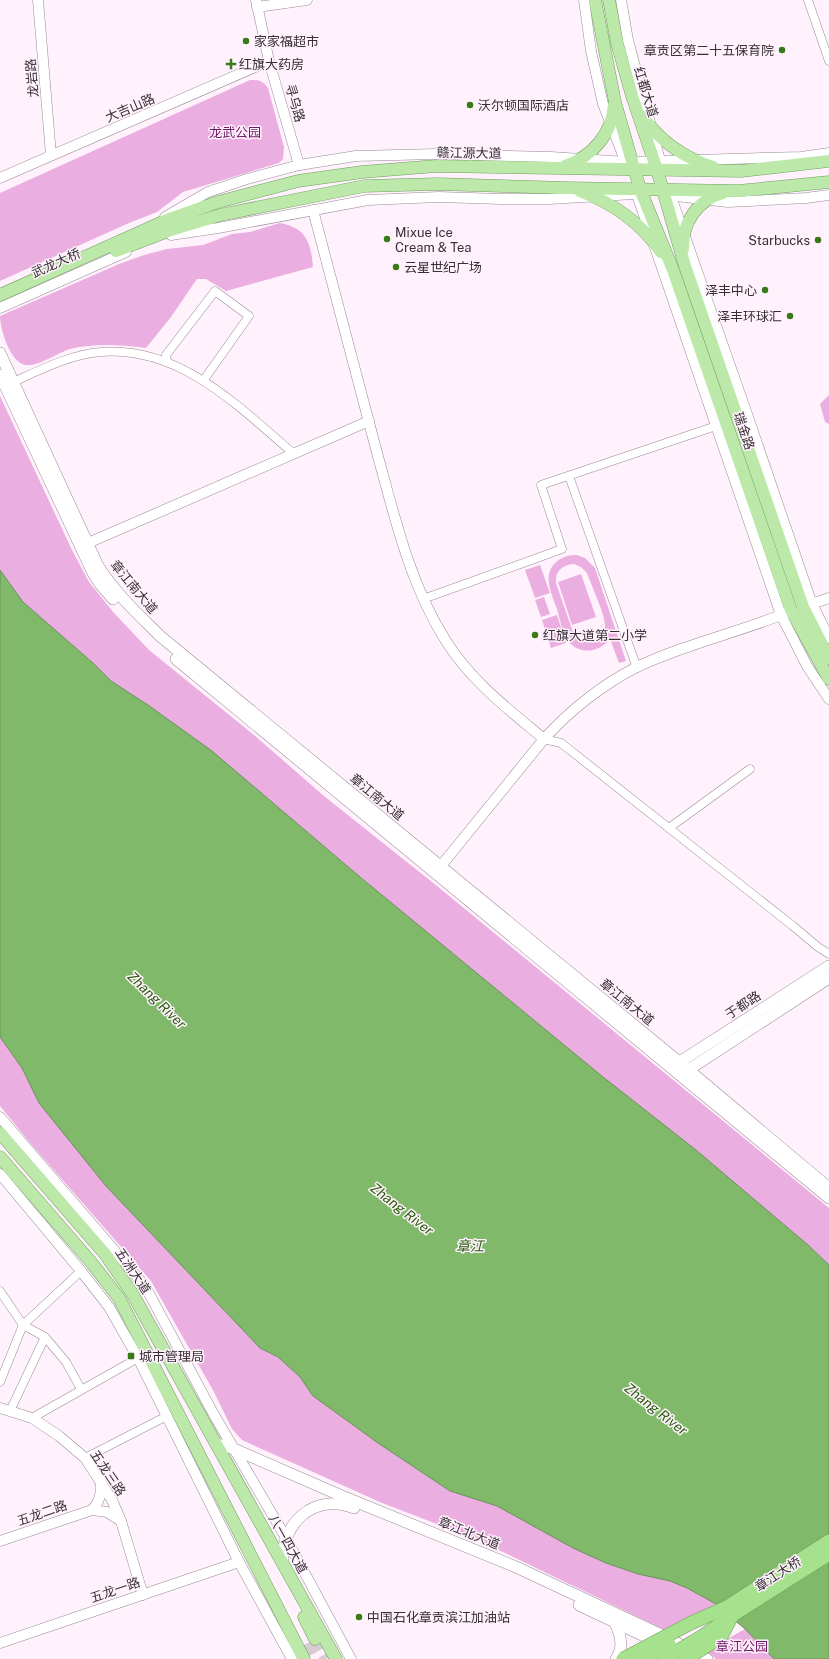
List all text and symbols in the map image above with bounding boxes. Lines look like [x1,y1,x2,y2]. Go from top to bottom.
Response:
place label: 家家福超市 [254,34,319,49]
marker: 家家福超市 [241,36,251,46]
place label: 章贡区第二十五保育院 [644,43,774,58]
marker: 章贡区第二十五保育院 [777,45,787,55]
place label: 红旗大药房 [239,57,304,72]
street label: 龙岩路 [23,58,41,98]
marker: 红旗大药房 [226,59,236,69]
street label: 红都大道 [631,65,661,119]
street label: 寻乌路 [282,82,308,124]
street label: 大吉山路 [103,91,157,125]
place label: 沃尔顿国际酒店 [478,98,569,113]
marker: 沃尔顿国际酒店 [465,100,475,110]
park label: 龙武公园 [209,125,261,140]
street label: 赣江源大道 [436,145,502,161]
place label: Mixue Ice Cream & Tea [395,225,471,255]
place label: Starbucks [748,233,810,248]
marker: Mixue Ice Cream & Tea [382,234,392,244]
marker: Starbucks [813,235,823,245]
street label: 武龙大桥 [29,246,83,280]
place label: 云星世纪广场 [404,260,482,275]
marker: 云星世纪广场 [391,262,401,272]
place label: 泽丰中心 [705,283,757,298]
marker: 泽丰中心 [760,285,770,295]
place label: 泽丰环球汇 [717,309,782,324]
marker: 泽丰环球汇 [785,311,795,321]
street label: 瑞金路 [731,410,757,452]
street label: 章江南大道 [107,557,161,617]
place label: 红旗大道第二小学 [543,628,647,643]
marker: 红旗大道第二小学 [530,630,540,640]
street label: 章江南大道 [347,771,407,823]
water label: Zhang River [124,968,190,1032]
street label: 章江南大道 [597,976,657,1028]
street label: 于都路 [723,988,763,1022]
water label: Zhang River [367,1180,437,1239]
water label: 章江 [456,1238,486,1254]
street label: 五洲大道 [112,1245,154,1297]
place label: 城市管理局 [139,1349,204,1364]
marker: 城市管理局 [126,1351,136,1361]
water label: Zhang River [621,1380,691,1439]
street label: 五龙三路 [87,1447,129,1499]
street label: 五龙二路 [15,1497,69,1529]
street label: 八一四大道 [266,1512,310,1576]
street label: 章江北大道 [436,1514,502,1552]
street label: 章江大桥 [752,1554,804,1594]
street label: 五龙一路 [88,1574,142,1606]
place label: 中国石化章贡滨江加油站 [367,1610,510,1625]
marker: 中国石化章贡滨江加油站 [354,1612,364,1622]
park label: 章江公园 [716,1639,768,1654]

